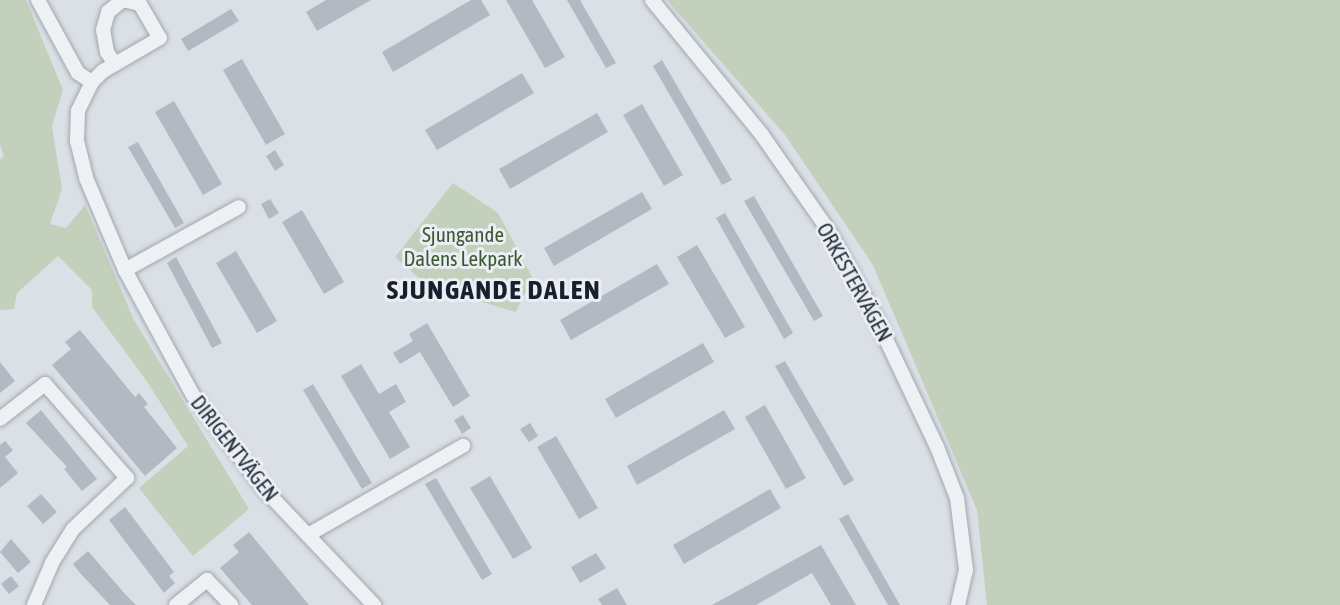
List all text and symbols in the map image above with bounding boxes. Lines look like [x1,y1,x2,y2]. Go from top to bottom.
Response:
street label: ORKESTERVÄGEN [812,218,898,346]
park label: Sjungande Dalens Lekpark [404,221,522,271]
district label: SJUNGANDE DALEN [387,274,601,306]
street label: DIRIGENTVÄGEN [186,390,284,506]

